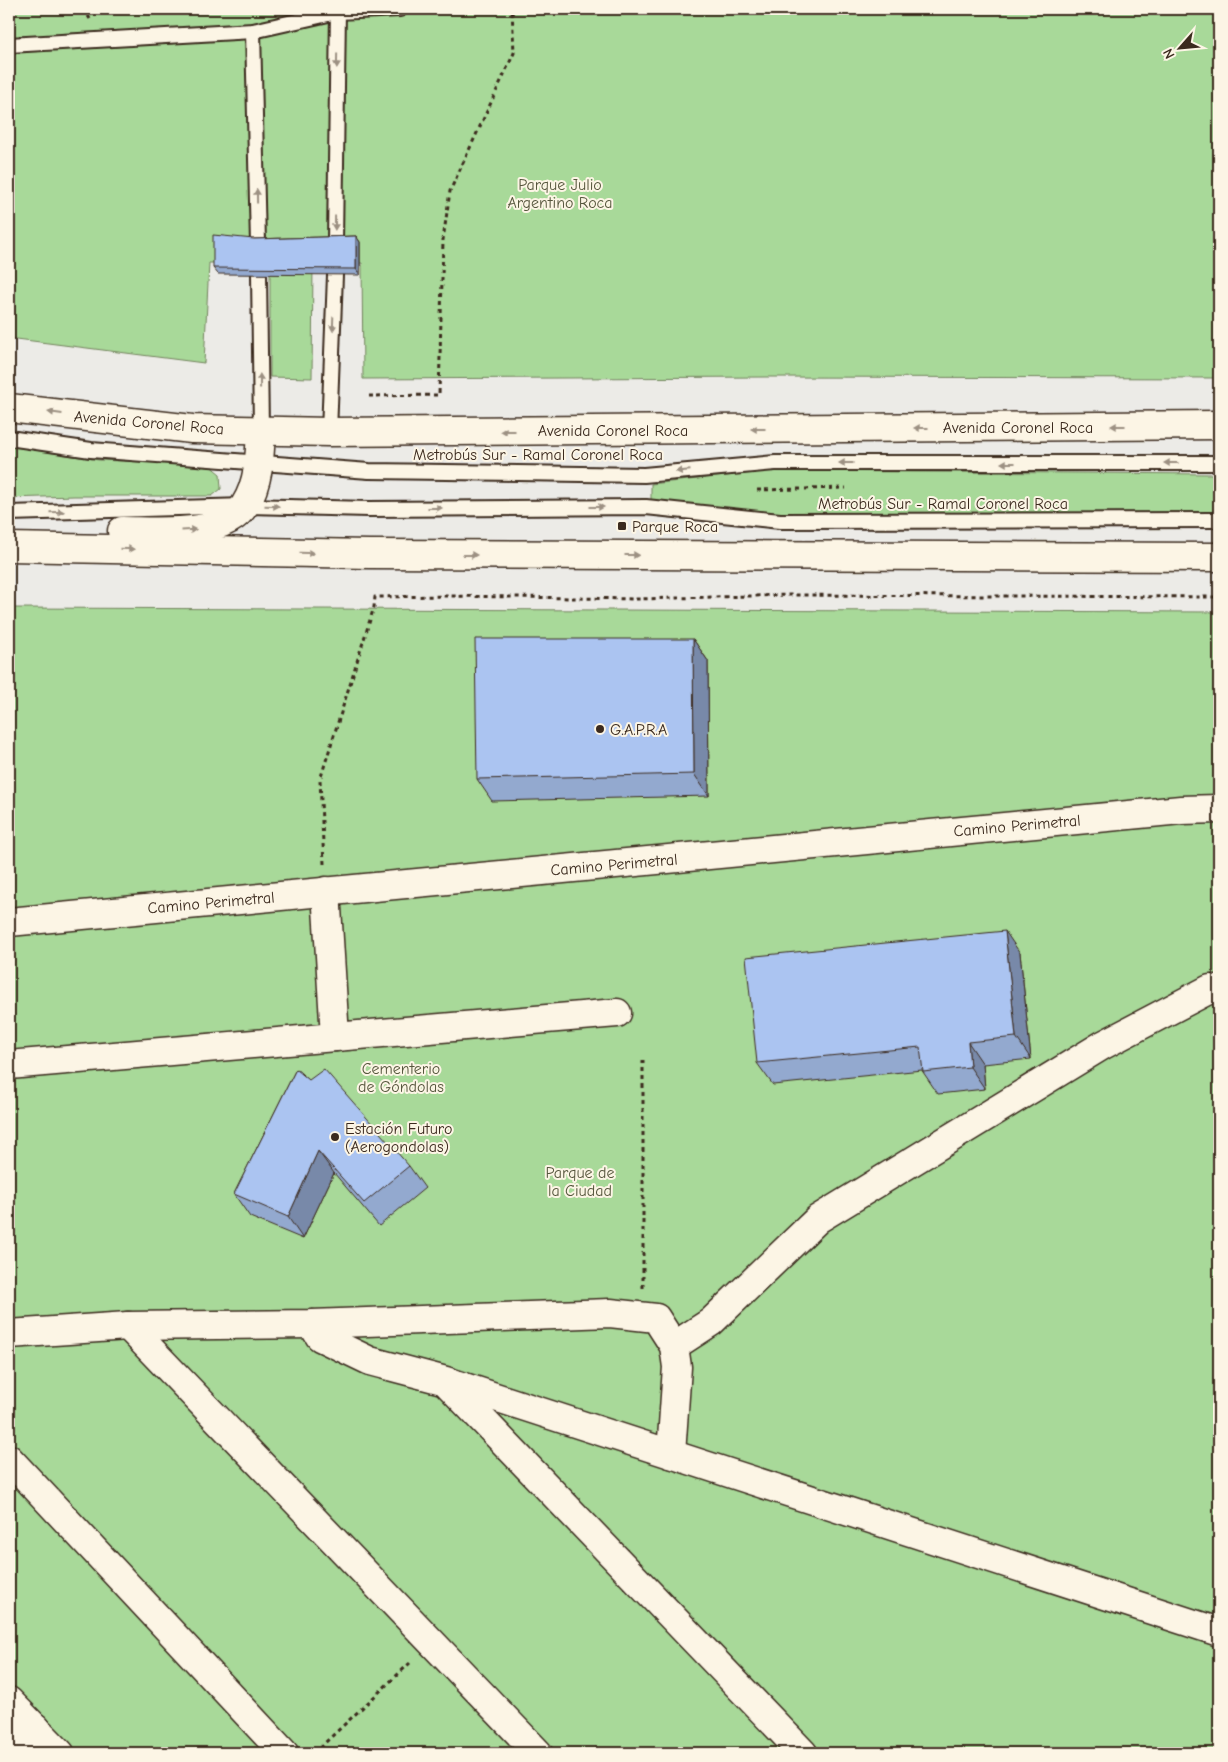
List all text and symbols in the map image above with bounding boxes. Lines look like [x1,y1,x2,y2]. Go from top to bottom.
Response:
north arrow [1156,22,1206,72]
text: N [1159,46,1179,62]
one-way arrow [333,53,341,69]
park label: Parque Julio Argentino Roca [507,176,613,212]
one-way arrow [253,187,261,203]
one-way arrow [331,216,339,232]
one-way arrow [329,316,337,332]
one-way arrow [256,373,264,389]
street label: Avenida Coronel Roca [73,407,225,439]
one-way arrow [47,409,63,417]
street label: Avenida Coronel Roca [943,419,1093,437]
street label: Avenida Coronel Roca [538,422,688,440]
one-way arrow [1110,422,1126,430]
one-way arrow [912,424,928,432]
one-way arrow [750,425,766,433]
one-way arrow [500,427,516,435]
street label: Metrobús Sur - Ramal Coronel Roca [413,446,663,464]
one-way arrow [837,459,853,467]
one-way arrow [1000,459,1016,467]
one-way arrow [1162,459,1178,467]
one-way arrow [675,467,691,475]
street label: Metrobús Sur - Ramal Coronel Roca [818,495,1068,513]
one-way arrow [265,502,281,510]
one-way arrow [590,503,606,511]
one-way arrow [427,504,443,512]
one-way arrow [50,508,66,516]
place label: Parque Roca [632,518,718,536]
marker: Parque Roca [616,520,628,532]
one-way arrow [181,525,197,533]
one-way arrow [120,546,136,554]
one-way arrow [300,549,316,557]
one-way arrow [462,551,478,559]
one-way arrow [625,551,641,559]
place label: G.A.P.R.A [610,721,667,739]
marker: G.A.P.R.A [594,723,606,735]
street label: Camino Perimetral [953,811,1081,841]
street label: Camino Perimetral [550,850,678,880]
street label: Camino Perimetral [147,888,275,918]
park label: Cementerio de Góndolas [358,1060,444,1096]
place label: Estación Futuro (Aerogondolas) [345,1120,452,1156]
marker: Estación Futuro (Aerogondolas) [329,1131,341,1143]
park label: Parque de la Ciudad [546,1164,614,1200]

